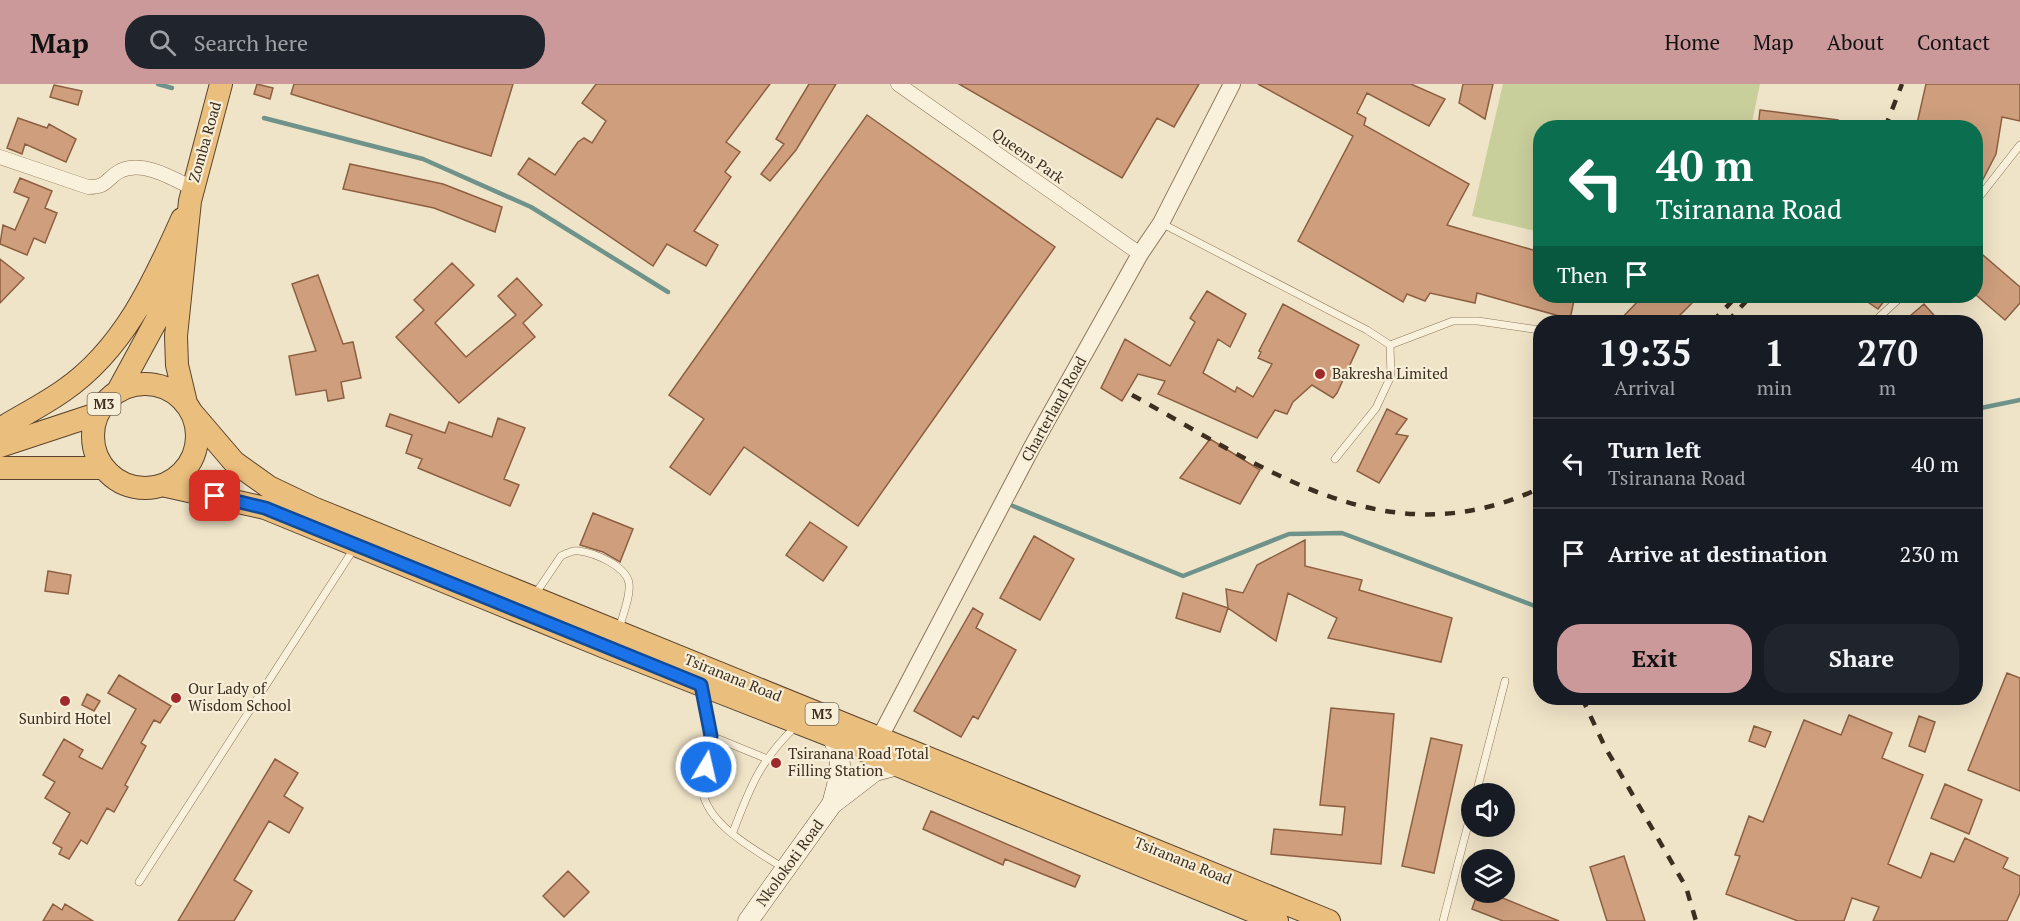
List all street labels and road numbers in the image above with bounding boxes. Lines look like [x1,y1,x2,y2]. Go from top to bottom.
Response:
street label: Zomba Road [183,99,225,184]
street label: Queens Park [988,123,1069,188]
street label: Charterland Road [1016,352,1090,465]
road number: M3 [88,393,120,415]
street label: Tsiranana Road [682,648,785,706]
road number: M3 [806,703,838,725]
street label: Nkolokoti Road [751,815,827,910]
street label: Tsiranana Road [1132,831,1235,889]

